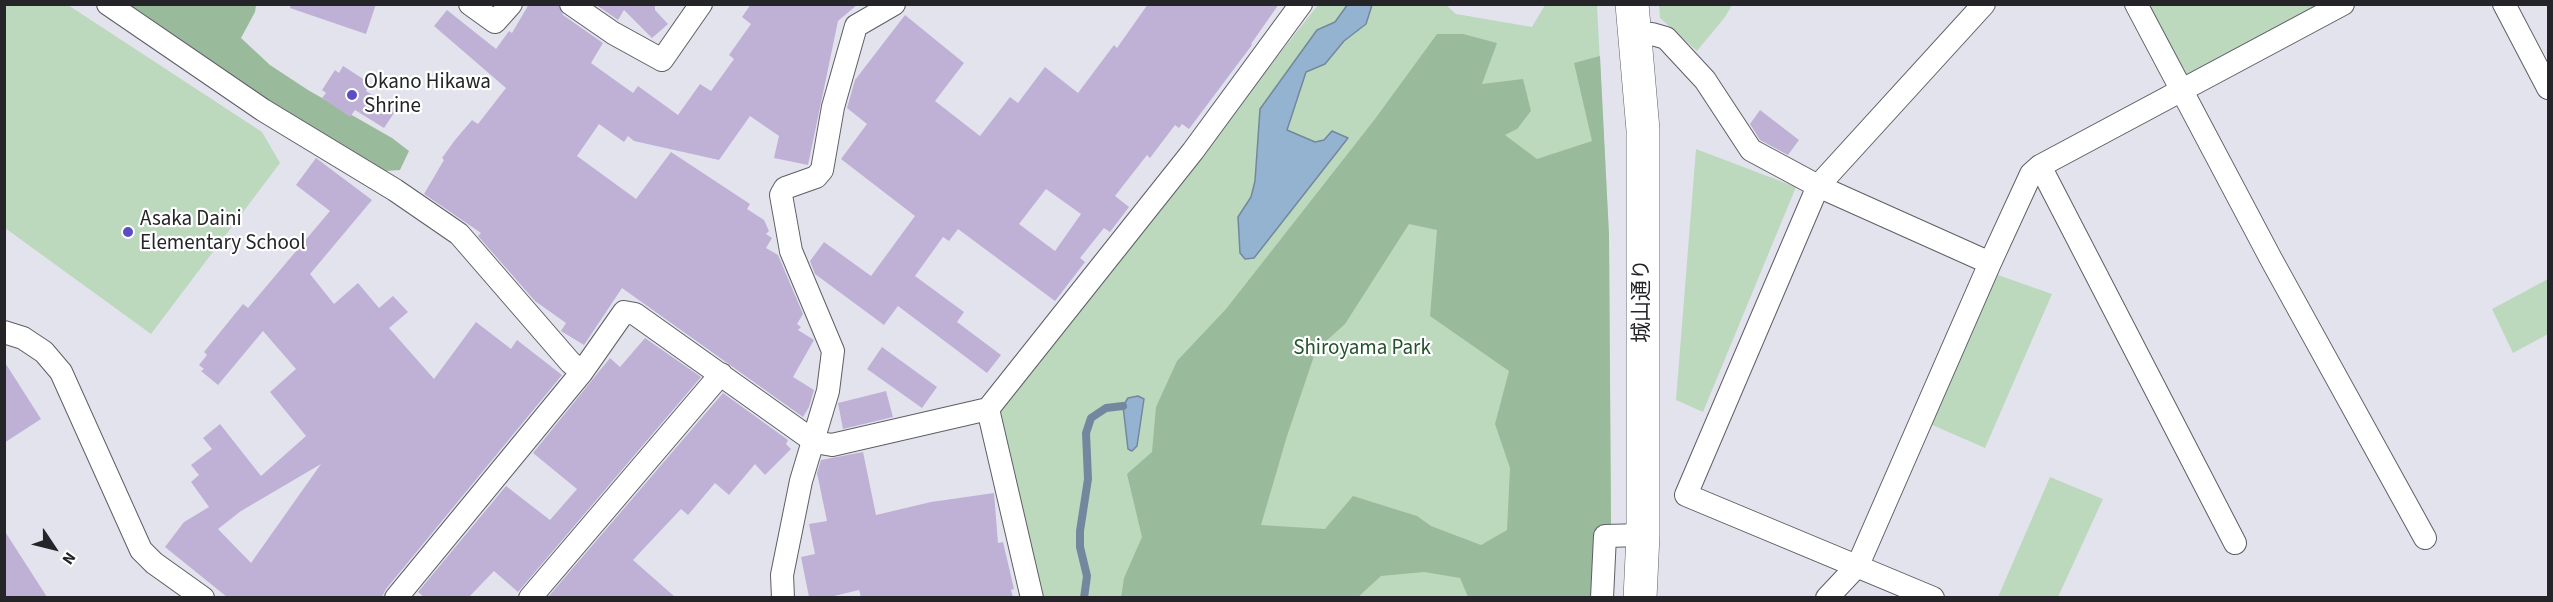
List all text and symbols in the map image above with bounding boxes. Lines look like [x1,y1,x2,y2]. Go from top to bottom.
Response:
place label: Okano Hikawa Shrine [364,70,491,120]
marker: Okano Hikawa Shrine [345,88,359,102]
place label: Asaka Daini Elementary School [140,207,306,257]
marker: Asaka Daini Elementary School [121,225,135,239]
street label: 城山通り [1630,259,1656,343]
park label: Shiroyama Park [1293,336,1431,362]
north arrow [24,518,84,578]
text: N [57,548,81,569]

